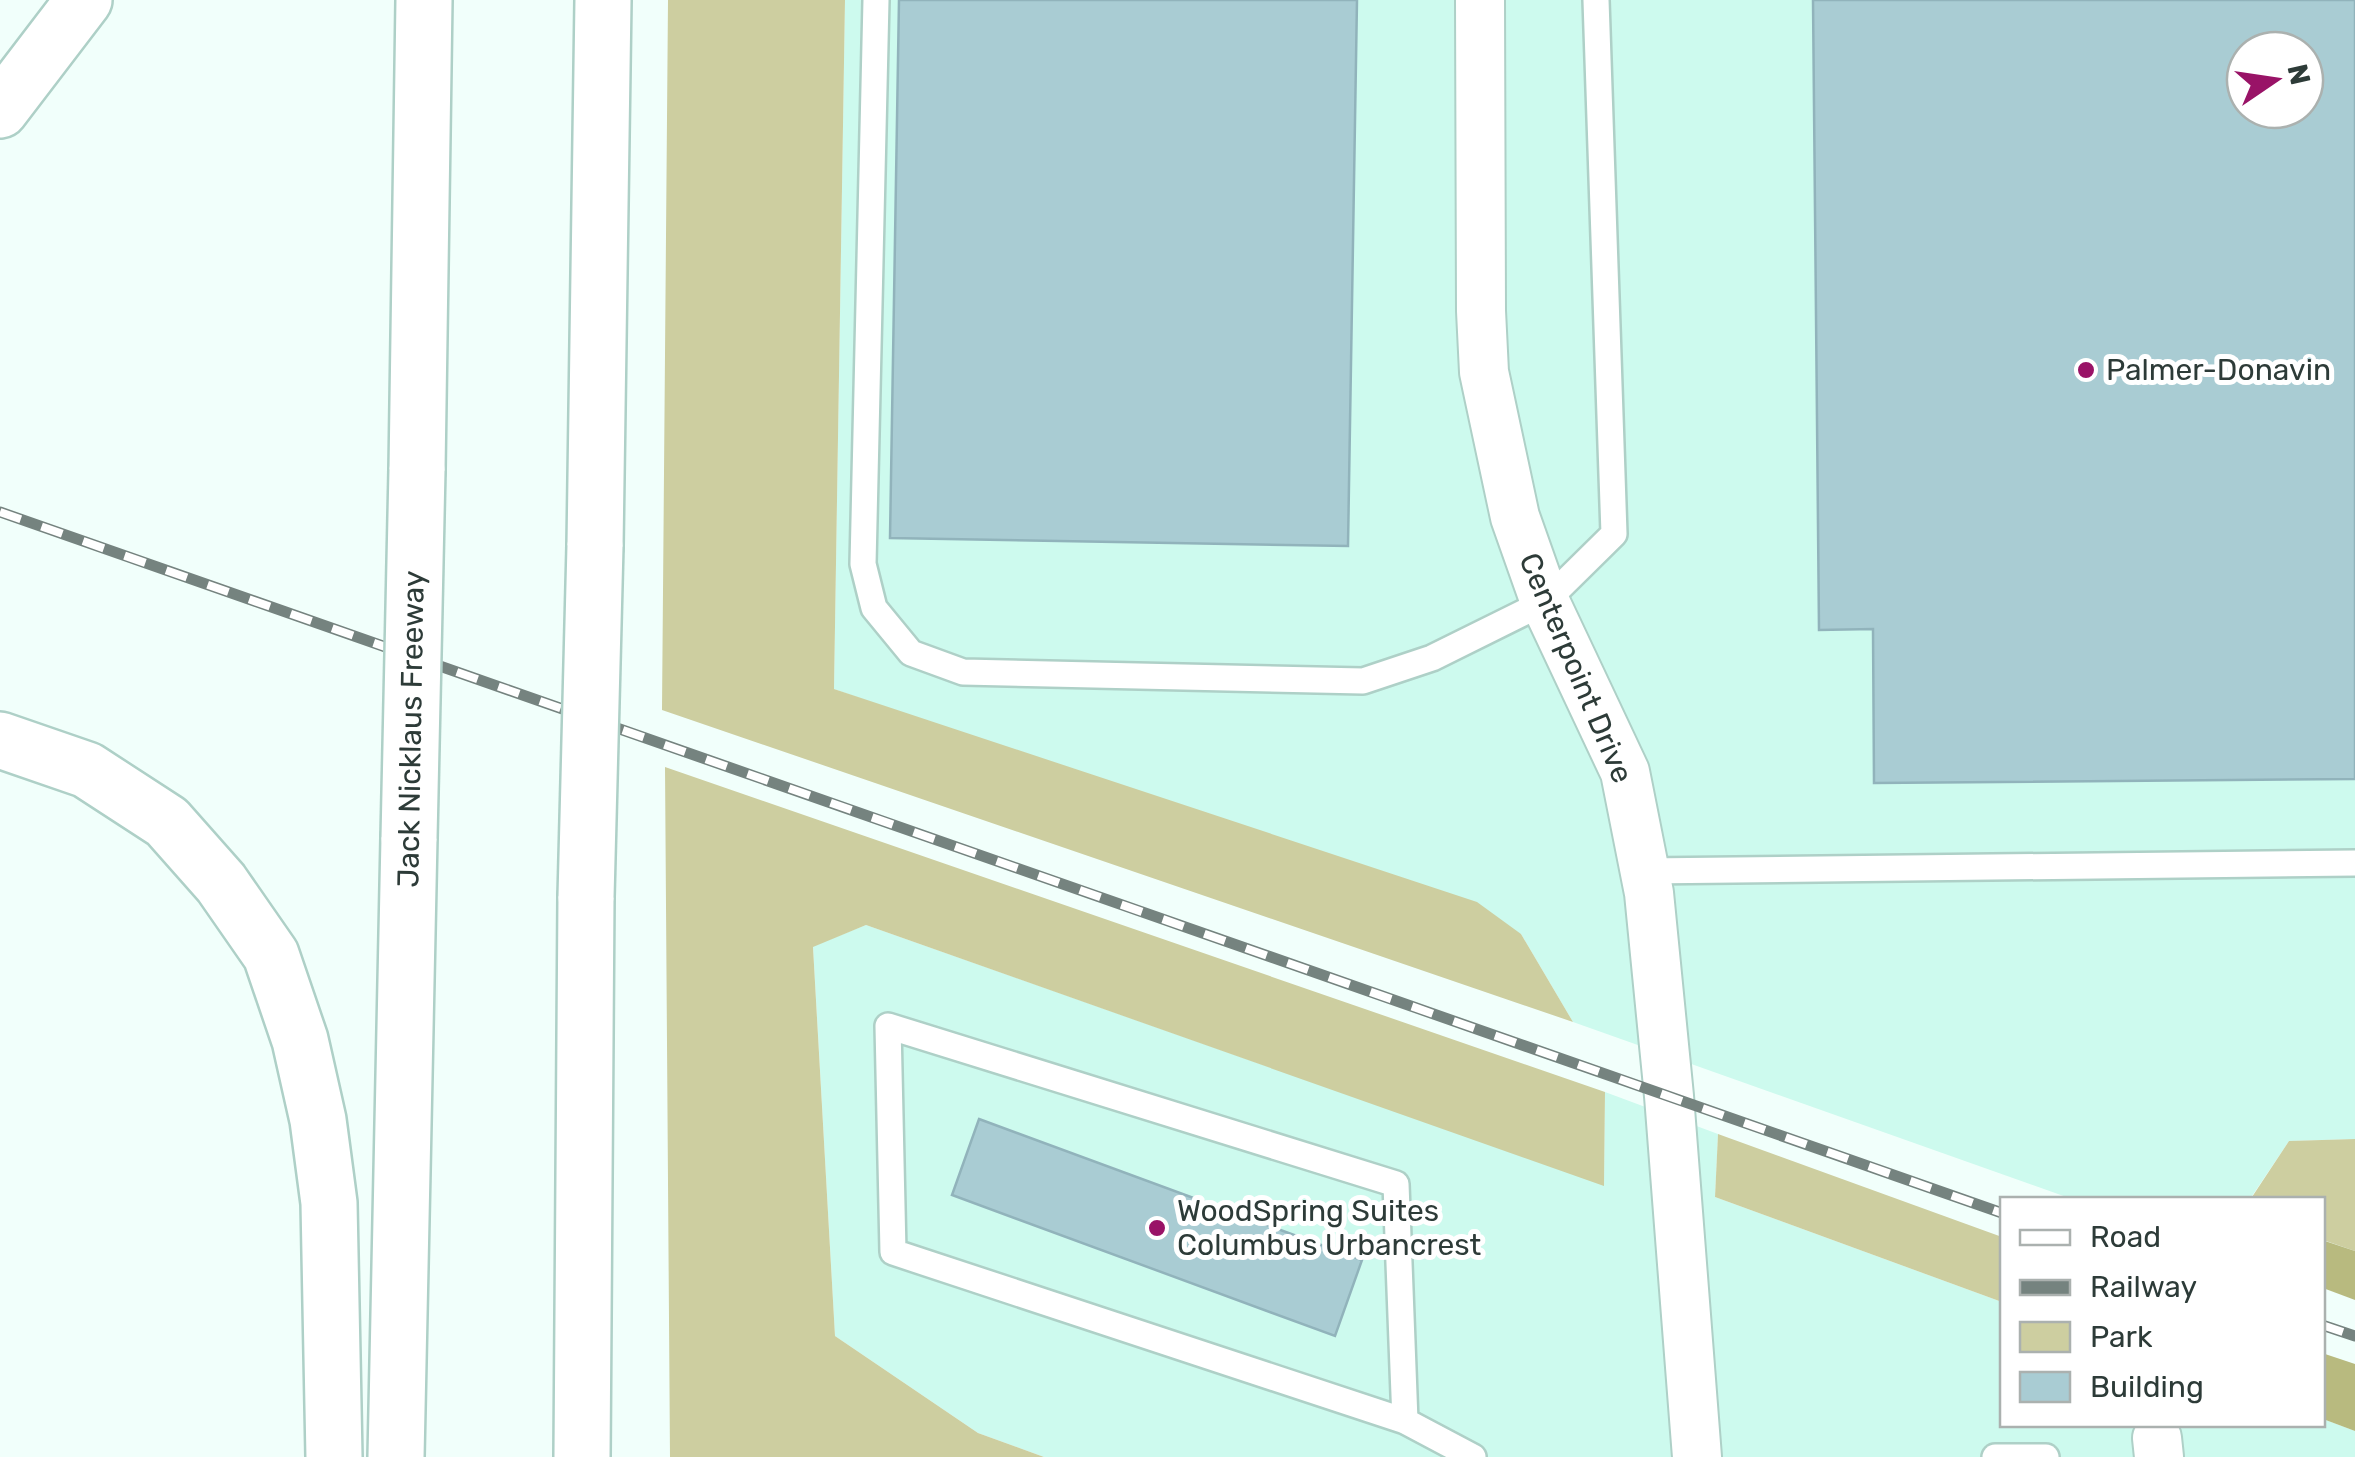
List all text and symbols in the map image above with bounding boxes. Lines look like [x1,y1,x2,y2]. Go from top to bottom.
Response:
north arrow [2225,30,2325,130]
text: N [2281,61,2317,88]
place label: Palmer-Donavin [2106,352,2331,388]
marker: Palmer-Donavin [2075,359,2097,381]
street label: Centerpoint Drive [1511,548,1641,788]
street label: Jack Nicklaus Freeway [390,570,432,888]
place label: WoodSpring Suites Columbus Urbancrest [1177,1193,1482,1263]
legend [2000,1197,2325,1427]
marker: WoodSpring Suites Columbus Urbancrest [1146,1217,1168,1239]
text: Road [2090,1219,2161,1255]
text: Railway [2090,1269,2197,1305]
text: Park [2090,1319,2153,1355]
text: Building [2090,1369,2204,1405]

